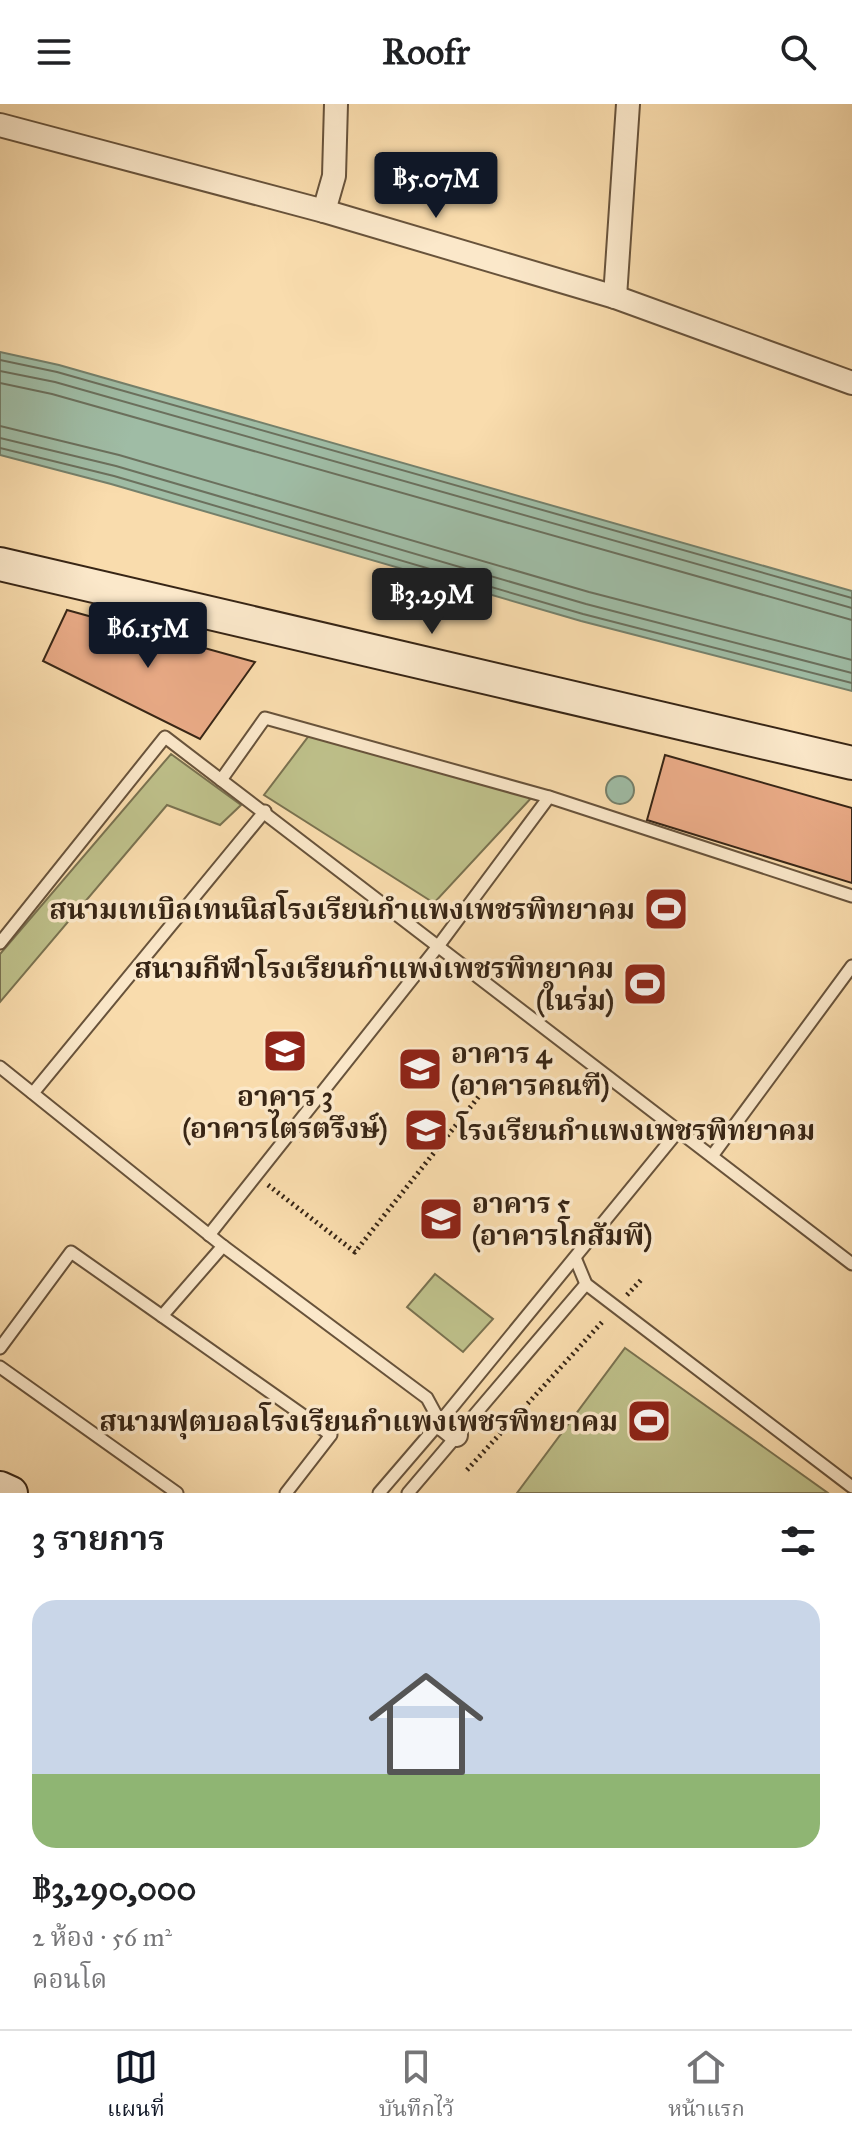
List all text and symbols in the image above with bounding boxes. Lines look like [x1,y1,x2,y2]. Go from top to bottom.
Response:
icon: menu [32,30,76,74]
text: Roofr [382,30,470,74]
icon: search [776,30,820,74]
pin: ฿5.07M [371,152,501,220]
text: ฿5.07M [392,162,480,194]
pin: ฿3.29M [367,568,497,636]
text: ฿3.29M [390,578,474,610]
pin: ฿6.15M [83,602,213,670]
text: ฿6.15M [107,612,189,644]
sports icon: สนามเทเบิลเทนนิสโรงเรียนกำแพงเพชรพิทยาคม [642,885,690,933]
place label: สนามเทเบิลเทนนิสโรงเรียนกำแพงเพชรพิทยาคม [49,890,635,927]
place label: สนามกีฬาโรงเรียนกำแพงเพชรพิทยาคม (ในร่ม) [134,949,614,1018]
sports icon: สนามกีฬาโรงเรียนกำแพงเพชรพิทยาคม (ในร่ม) [621,960,669,1008]
school or university icon: อาคาร 3 (อาคารไตรตรึงษ์) [261,1027,309,1075]
place label: อาคาร 4 (อาคารคณฑี) [451,1036,610,1103]
school or university icon: อาคาร 4 (อาคารคณฑี) [396,1045,444,1093]
place label: อาคาร 3 (อาคารไตรตรึงษ์) [182,1079,388,1146]
school or university icon: โรงเรียนกำแพงเพชรพิทยาคม [402,1106,450,1154]
place label: โรงเรียนกำแพงเพชรพิทยาคม [456,1111,815,1148]
place label: อาคาร 5 (อาคารโกสัมพี) [472,1186,652,1253]
school or university icon: อาคาร 5 (อาคารโกสัมพี) [417,1195,465,1243]
sports icon: สนามฟุตบอลโรงเรียนกำแพงเพชรพิทยาคม [625,1397,673,1445]
place label: สนามฟุตบอลโรงเรียนกำแพงเพชรพิทยาคม [99,1402,618,1440]
text: 3 รายการ [32,1518,165,1559]
icon: filters [776,1519,820,1563]
icon: home [354,1652,498,1796]
text: ฿3,290,000 [32,1868,196,1909]
text: 2 ห้อง · 56 m² [32,1921,172,1953]
text: คอนโด [32,1963,107,1995]
tab: แผนที่ [107,2045,165,2128]
tab: บันทึกไว้ [379,2045,454,2128]
tab: หน้าแรก [668,2045,745,2128]

